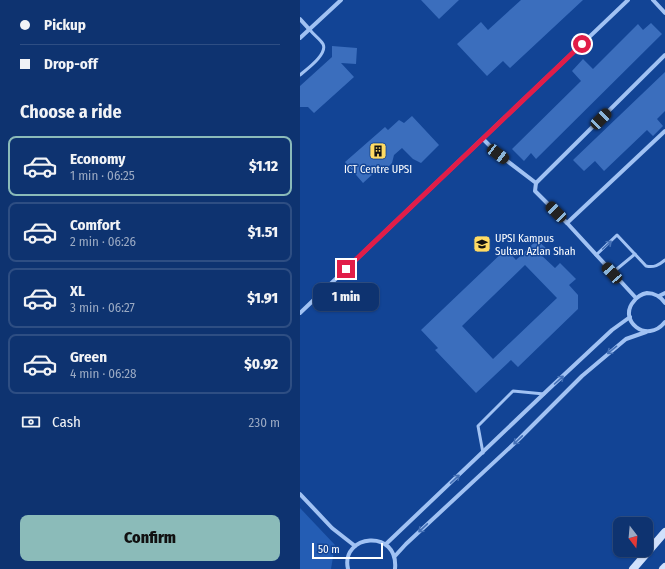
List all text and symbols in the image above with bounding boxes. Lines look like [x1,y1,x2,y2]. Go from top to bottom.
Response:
text: Pickup [44,16,86,34]
route start [573,35,591,53]
text: Drop-off [44,55,98,73]
text: Choose a ride [20,101,122,123]
car [588,106,614,132]
building icon: ICT Centre UPSI [368,141,388,161]
car [485,142,511,166]
icon: car [22,148,58,184]
text: Economy [70,150,125,168]
text: $1.12 [249,157,278,175]
place label: ICT Centre UPSI [344,163,412,176]
text: 1 min · 06:25 [70,168,135,183]
car [543,199,569,225]
icon: car [22,214,58,250]
text: Comfort [70,216,121,234]
text: $1.51 [248,223,278,241]
place label: UPSI Kampus Sultan Azlan Shah [495,232,576,258]
text: 2 min · 06:26 [70,234,136,249]
school or university icon: UPSI Kampus Sultan Azlan Shah [472,234,492,254]
one-way arrow [601,240,612,249]
route end [337,260,355,278]
car [600,260,624,286]
icon: car [22,280,58,316]
text: XL [70,282,85,300]
callout: 1 min [313,283,379,311]
text: $1.91 [247,289,278,307]
text: 1 min [332,289,360,304]
text: 3 min · 06:27 [70,300,135,315]
one-way arrow [607,345,617,354]
icon: car [22,346,58,382]
text: Green [70,348,107,366]
text: $0.92 [244,355,278,373]
text: 4 min · 06:28 [70,366,137,381]
one-way arrow [554,375,564,384]
icon: cash [20,411,42,433]
text: Cash [52,413,81,431]
text: 230 m [249,415,280,430]
one-way arrow [513,435,523,444]
one-way arrow [450,475,460,484]
button: Confirm [20,515,280,561]
north arrow [613,517,653,557]
map controls [613,517,653,557]
one-way arrow [418,524,428,533]
scale bar [312,541,383,560]
text: 50 m [318,543,340,556]

